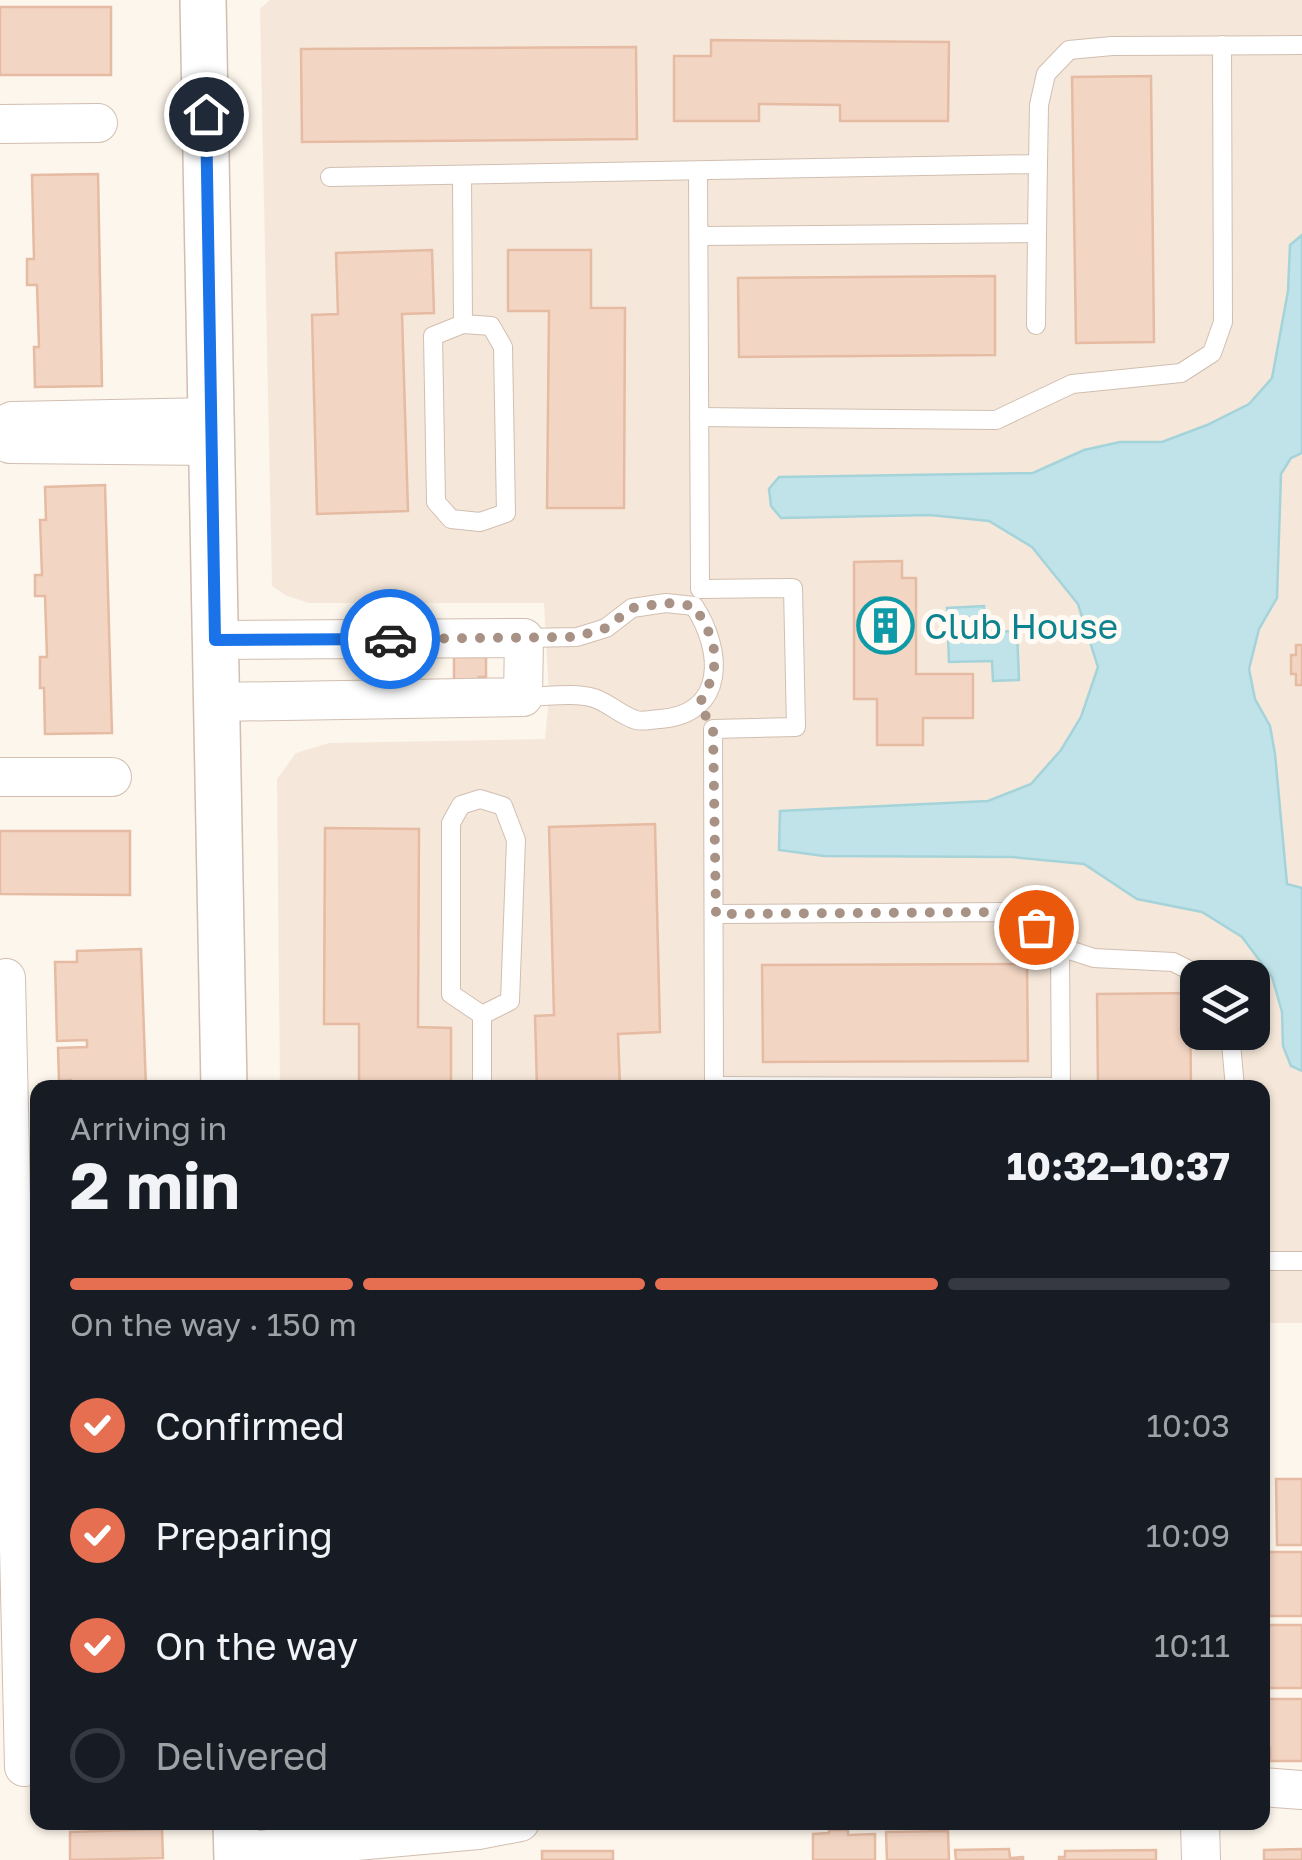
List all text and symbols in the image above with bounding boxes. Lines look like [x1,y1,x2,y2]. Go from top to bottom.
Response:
pin [164,72,249,157]
icon: home [179,87,234,142]
courier [340,589,440,689]
building icon: Club House [855,596,915,656]
place label: Club House [924,605,1118,647]
icon: car [363,612,418,667]
pin [994,885,1079,970]
icon: bag [1009,900,1064,955]
map controls [1180,960,1270,1050]
button: layers [1180,960,1270,1050]
text: Arriving in [70,1109,227,1147]
text: 10:32–10:37 [1007,1143,1230,1188]
text: 2 min [70,1145,240,1223]
text: On the way · 150 m [70,1305,357,1343]
icon: check [70,1398,125,1453]
text: Confirmed [155,1403,345,1448]
text: 10:03 [1146,1406,1230,1444]
icon: check [70,1508,125,1563]
text: Preparing [155,1513,333,1558]
text: 10:09 [1146,1516,1230,1554]
icon: check [70,1618,125,1673]
text: On the way [155,1623,358,1668]
text: 10:11 [1154,1626,1230,1664]
text: Delivered [155,1733,328,1778]

